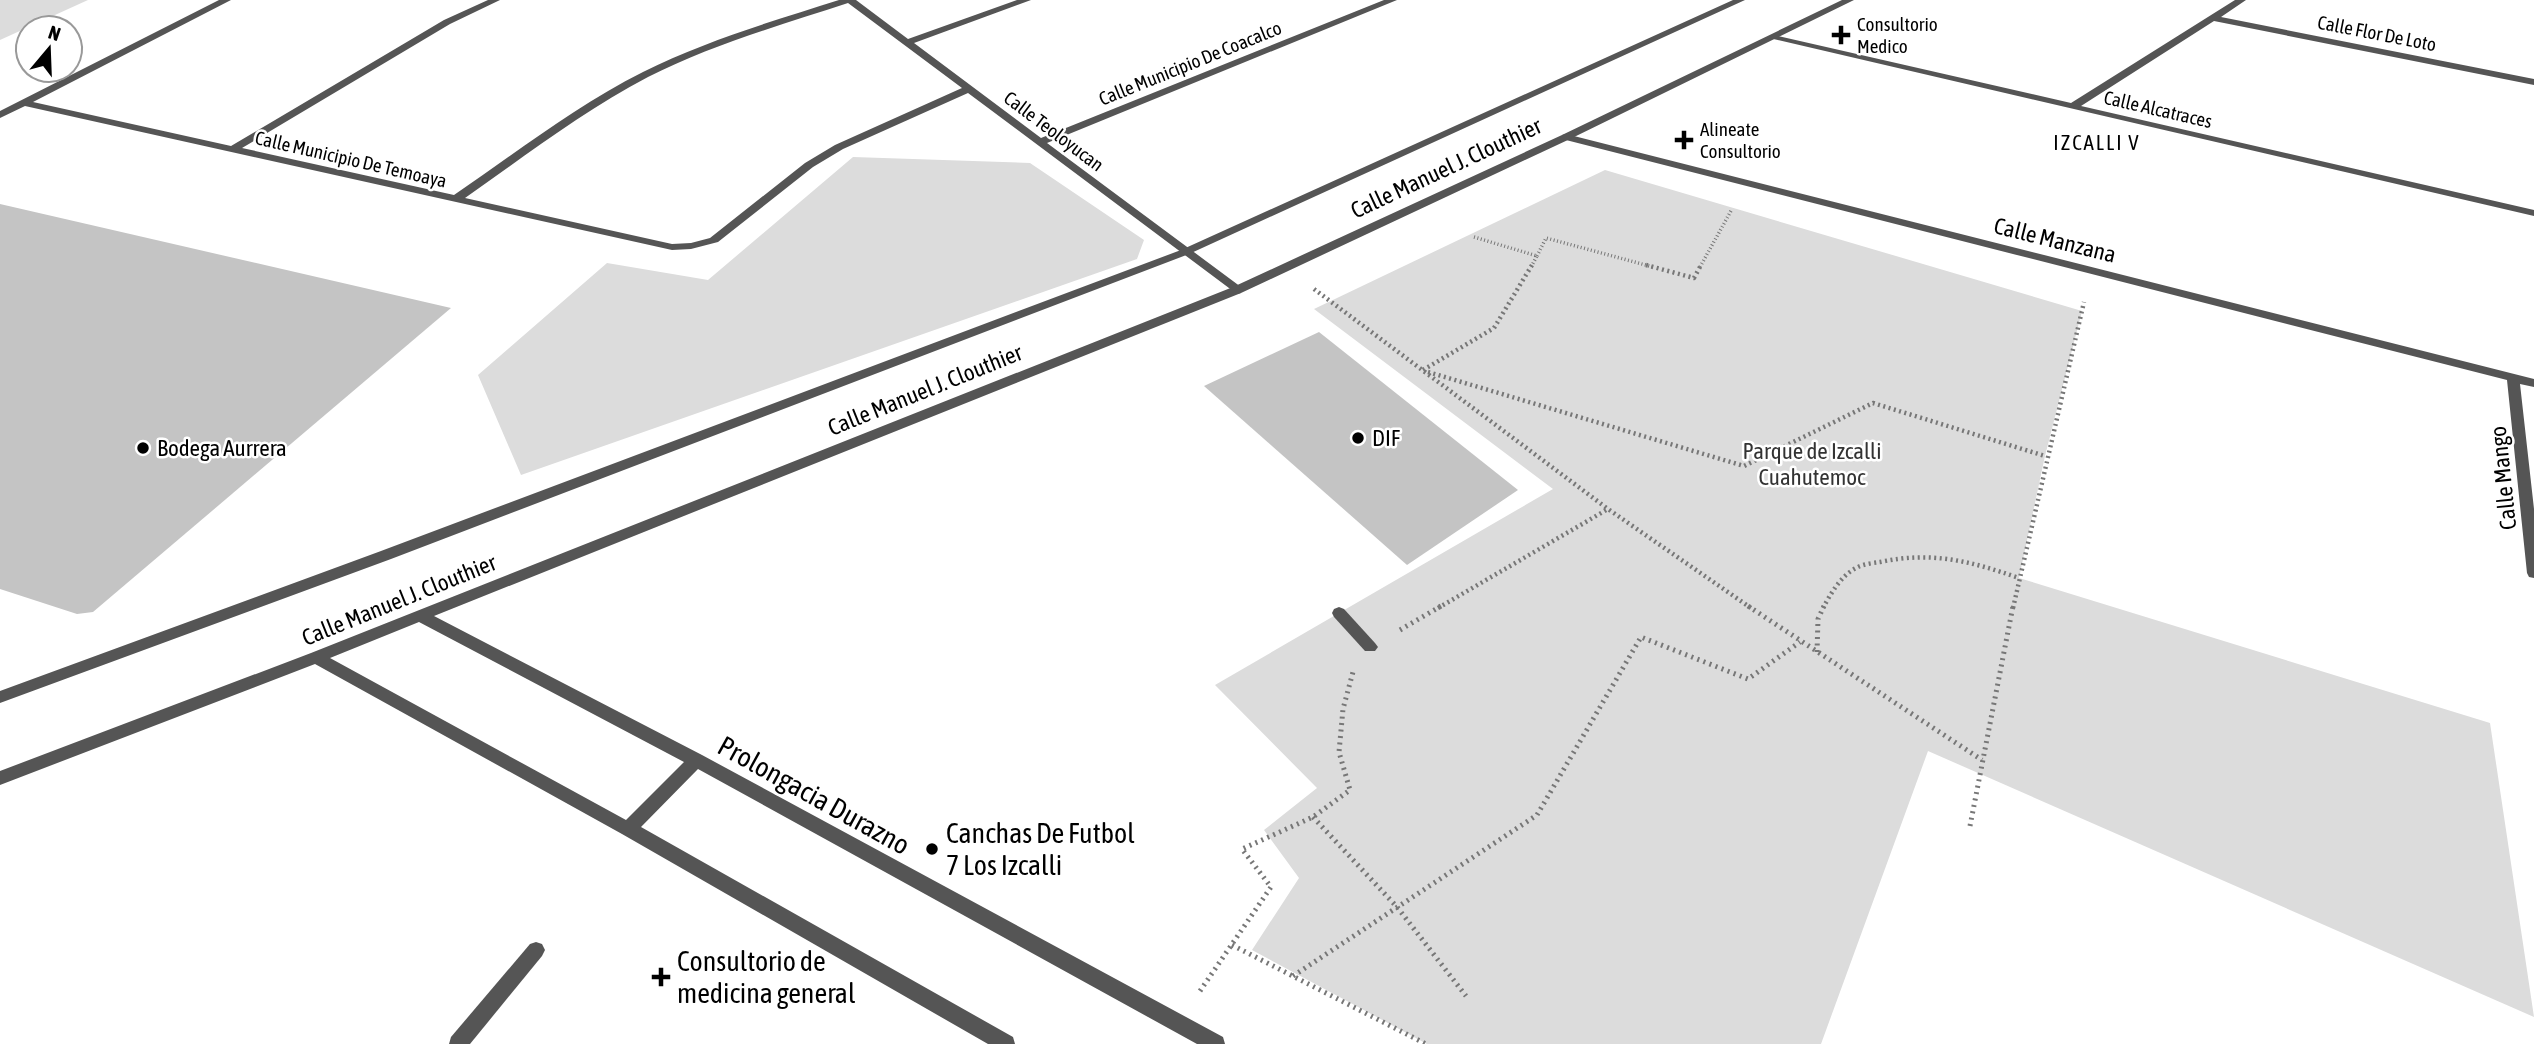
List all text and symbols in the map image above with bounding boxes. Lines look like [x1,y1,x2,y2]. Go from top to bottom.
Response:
street label: Calle Flor De Loto [2316,11,2438,55]
place label: Consultorio Medico [1857,13,1938,57]
north arrow [14,14,84,84]
street label: Calle Municipio De Coacalco [1095,16,1285,110]
text: N [46,21,63,45]
marker: Consultorio Medico [1831,25,1851,45]
street label: Calle Teoloyucan [1000,86,1108,176]
street label: Calle Alcatraces [2102,86,2215,132]
street label: Calle Manuel J. Clouthier [1347,112,1547,224]
place label: Alineate Consultorio [1700,118,1781,162]
street label: Calle Municipio De Temoaya [253,126,449,192]
marker: Alineate Consultorio [1674,130,1694,150]
district label: IZCALLI V [2053,130,2141,154]
street label: Calle Manzana [1991,212,2119,268]
street label: Calle Manuel J. Clouthier [824,339,1027,441]
place label: DIF [1372,425,1401,451]
street label: Calle Mango [2485,425,2521,531]
marker: DIF [1350,430,1366,446]
place label: Bodega Aurrera [157,435,287,461]
park label: Parque de Izcalli Cuahutemoc [1743,438,1882,490]
marker: Bodega Aurrera [135,440,151,456]
street label: Calle Manuel J. Clouthier [298,549,501,651]
street label: Prolongacia Durazno [713,729,915,861]
place label: Canchas De Futbol 7 Los Izcalli [946,817,1135,881]
marker: Canchas De Futbol 7 Los Izcalli [924,841,940,857]
place label: Consultorio de medicina general [677,945,856,1009]
marker: Consultorio de medicina general [651,967,671,987]

